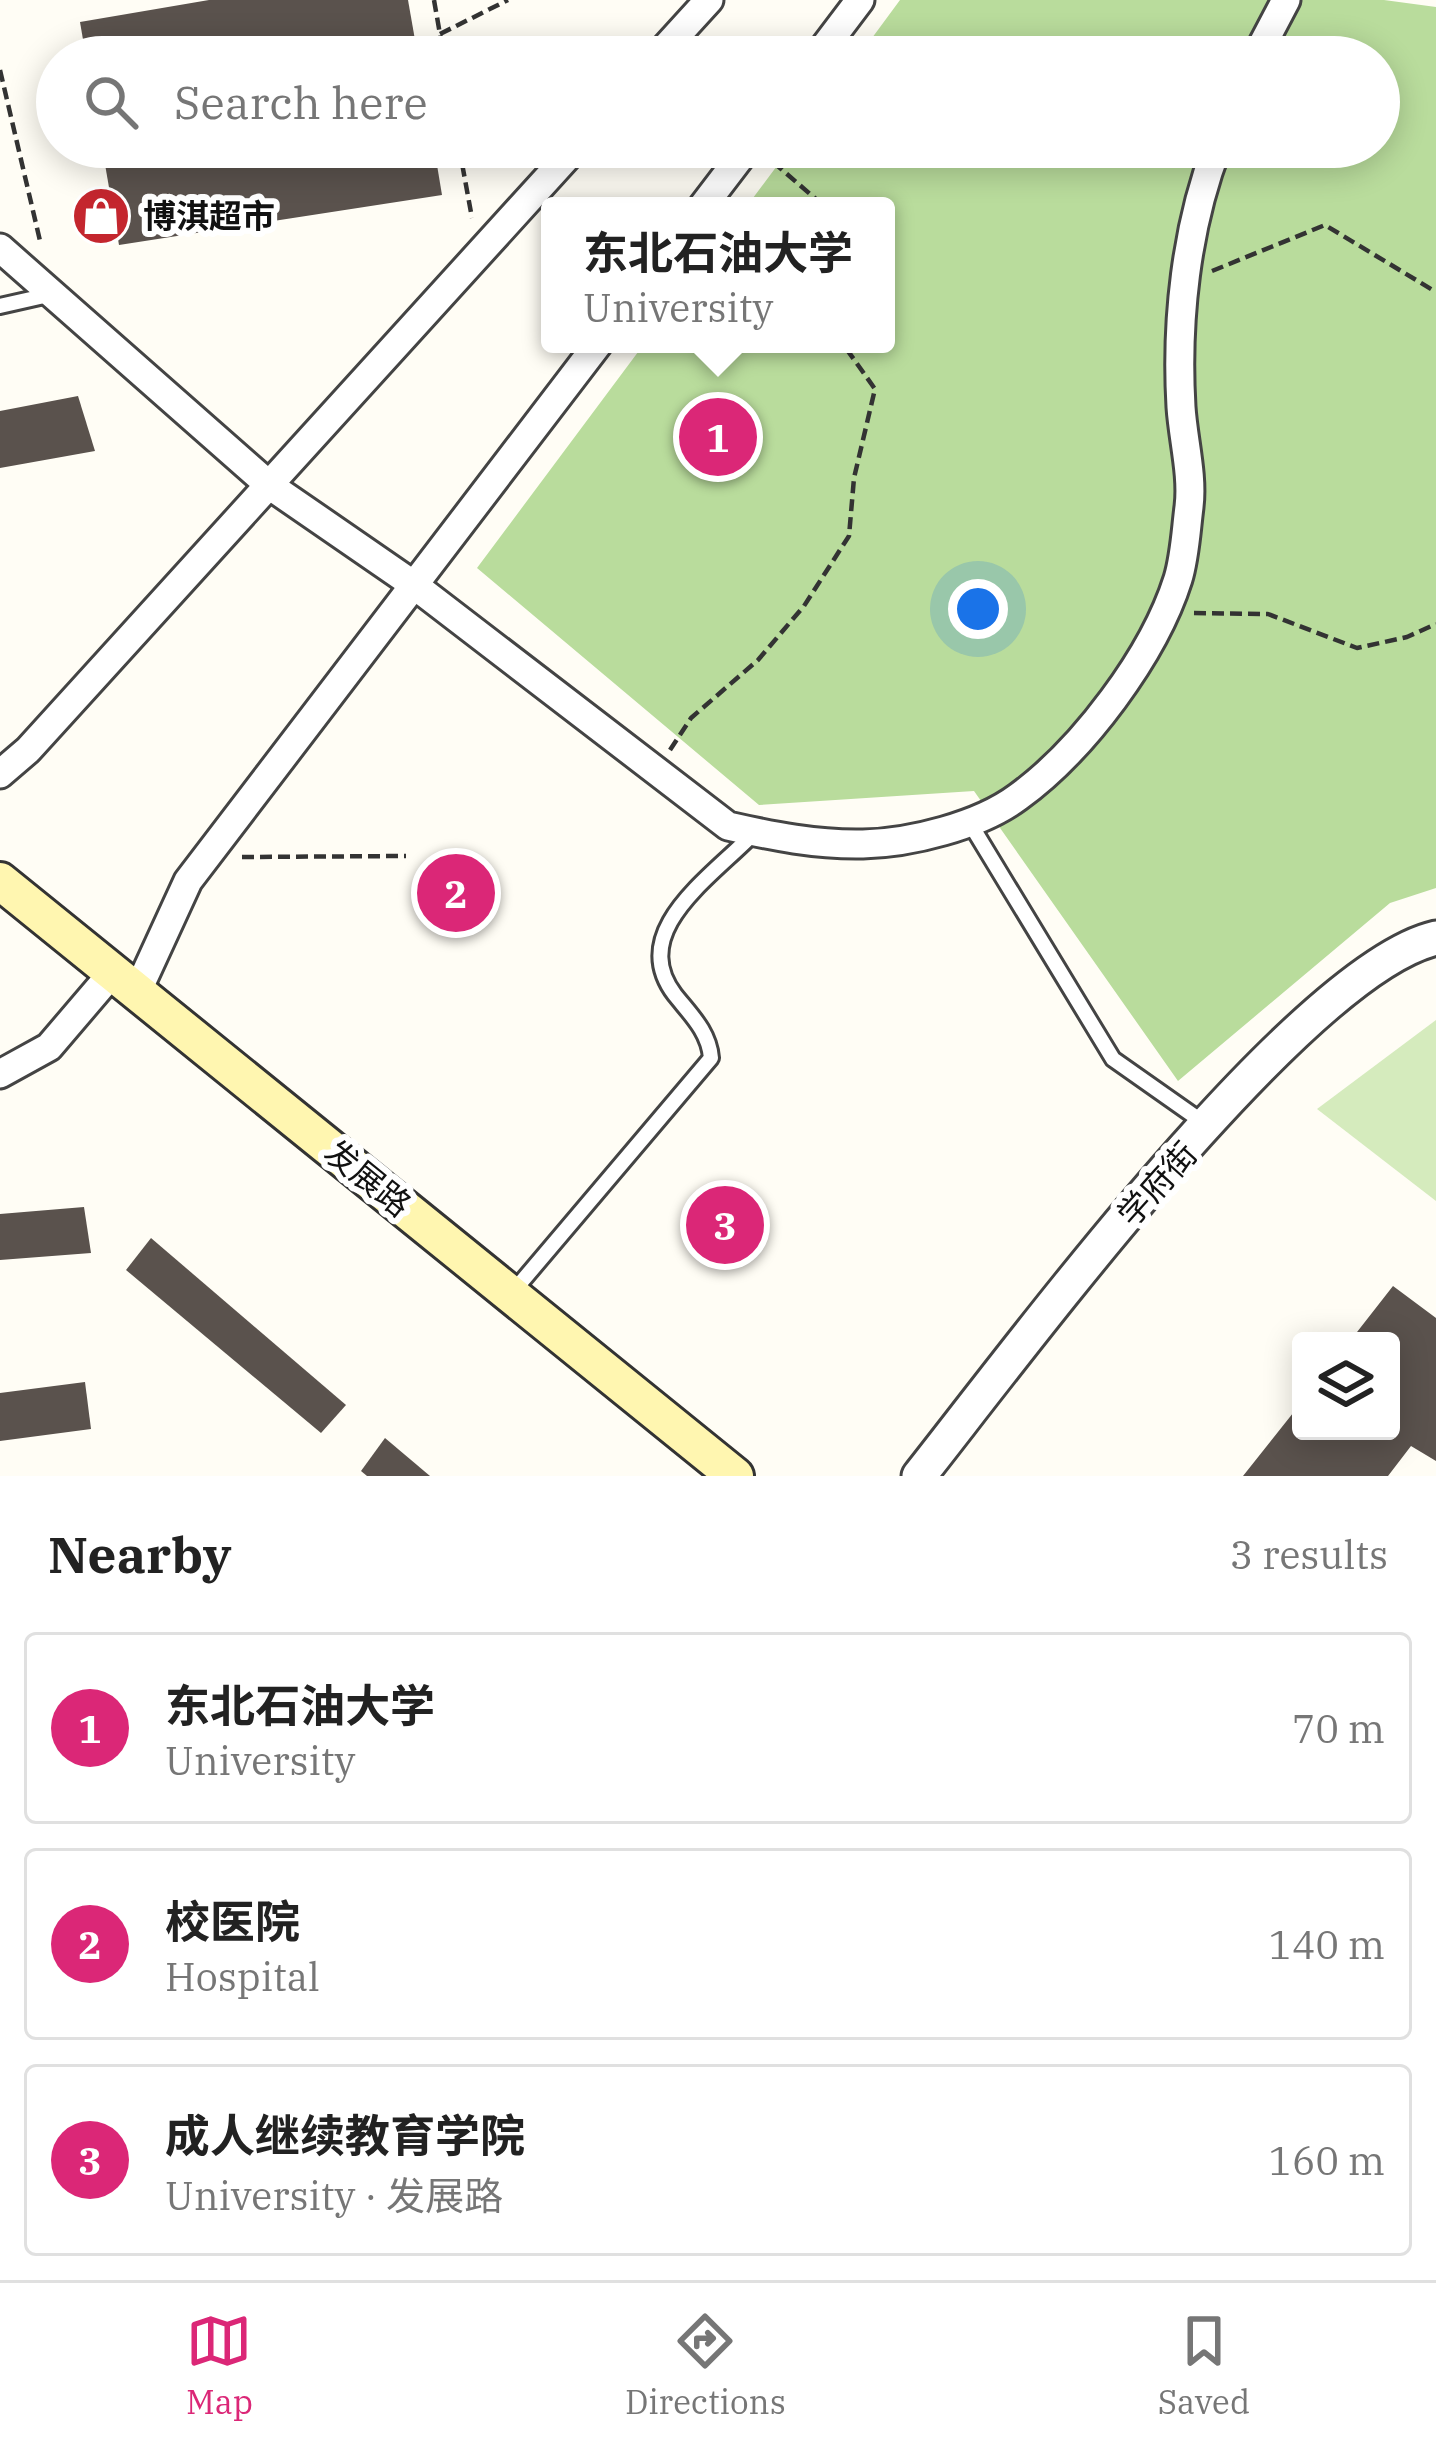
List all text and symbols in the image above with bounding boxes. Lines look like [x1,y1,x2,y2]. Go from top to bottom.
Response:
search box [36,36,1400,168]
icon: search [78,69,144,135]
text: Search here [174,73,428,131]
shop icon: 博淇超市 [70,185,132,247]
place label: 博淇超市 [143,194,275,237]
popup [541,197,895,353]
text: 东北石油大学 [583,223,853,281]
text: University [583,282,773,333]
pin: 1 [679,392,757,482]
your location [948,579,1008,639]
pin: 2 [417,848,495,938]
street label: 发展路 [316,1130,420,1225]
street label: 学府街 [1108,1132,1206,1235]
pin: 3 [686,1180,764,1270]
map controls [1292,1332,1400,1440]
button: layers [1292,1332,1400,1440]
text: Nearby [48,1521,232,1587]
text: 3 results [1230,1529,1388,1580]
text: 东北石油大学 [165,1676,435,1734]
text: 1 [78,1703,102,1754]
text: 70 m [1292,1703,1385,1754]
text: University [165,1735,355,1786]
text: 校医院 [165,1892,300,1950]
text: 2 [78,1919,102,1970]
text: 140 m [1269,1919,1385,1970]
text: Hospital [165,1951,320,2002]
text: 成人继续教育学院 [165,2106,525,2164]
text: 3 [78,2135,102,2186]
text: 160 m [1269,2135,1385,2186]
text: University · 发展路 [165,2170,503,2221]
tab: Map [186,2308,253,2423]
tab: Directions [625,2308,786,2423]
tab: Saved [1158,2308,1250,2423]

